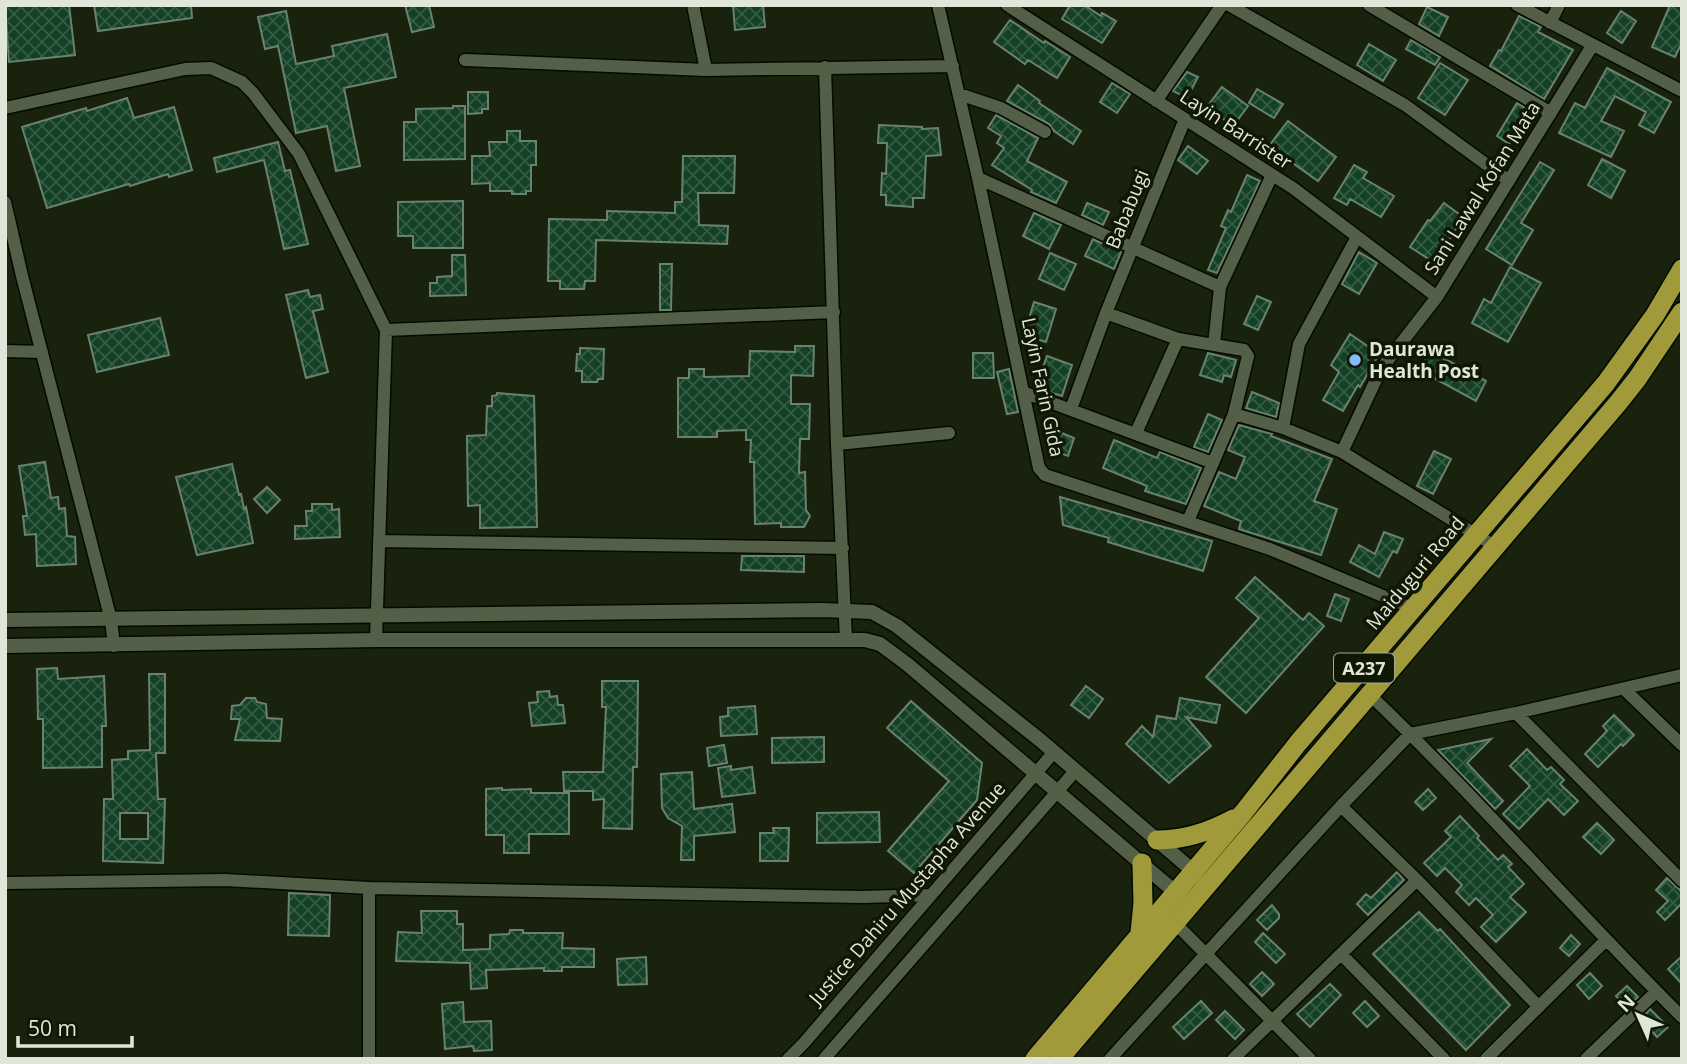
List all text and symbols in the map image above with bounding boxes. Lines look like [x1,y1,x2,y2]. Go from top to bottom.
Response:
street label: Layin Barrister [1175,83,1297,175]
street label: Sani Lawal Kofan Mata [1418,97,1546,279]
street label: Bababugi [1099,165,1155,253]
street label: Layin Farin Gida [1016,315,1070,459]
place label: Daurawa Health Post [1369,336,1479,384]
marker: Daurawa Health Post [1347,352,1363,368]
street label: Maiduguri Road [1360,511,1470,635]
road number: A237 [1334,654,1394,682]
street label: Justice Dahiru Mustapha Avenue [802,776,1011,1011]
north arrow [1603,980,1673,1050]
text: N [1611,988,1641,1018]
scale bar [18,1004,131,1048]
text: 50 m [28,1014,77,1042]

